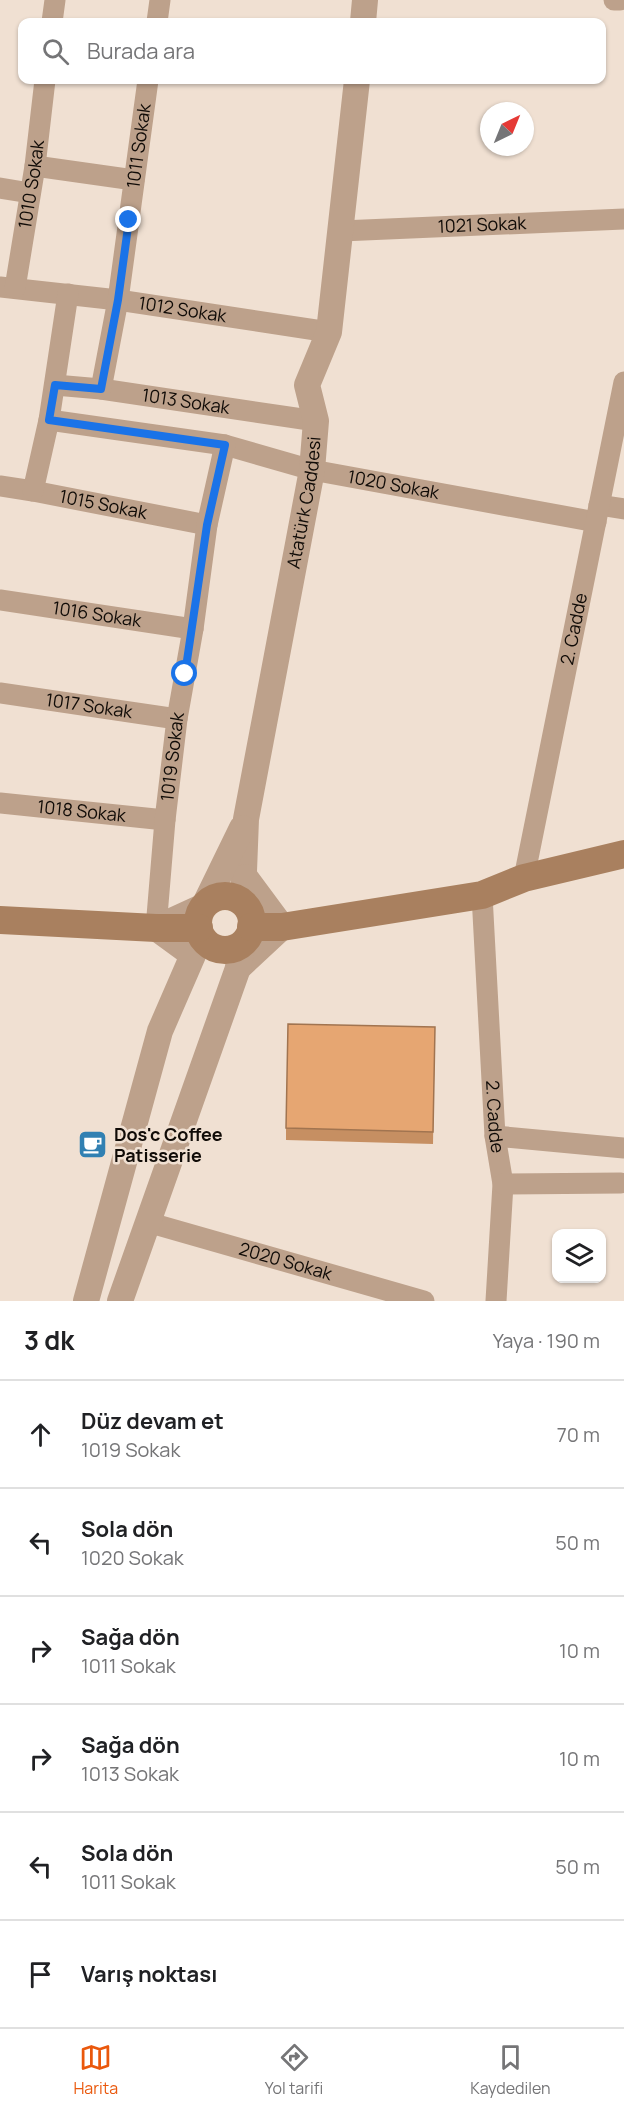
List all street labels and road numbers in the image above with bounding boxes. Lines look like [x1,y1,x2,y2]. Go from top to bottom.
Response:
street label: 1011 Sokak [120,101,156,190]
street label: 1010 Sokak [12,138,49,230]
street label: 1021 Sokak [437,210,528,238]
street label: 1012 Sokak [137,290,229,327]
street label: 1013 Sokak [141,382,233,419]
street label: Atatürk Caddesi [281,435,326,570]
street label: 1020 Sokak [346,464,442,504]
street label: 1015 Sokak [58,483,150,524]
street label: 2. Cadde [554,591,592,667]
street label: 1016 Sokak [51,595,144,632]
street label: 1017 Sokak [44,687,135,723]
street label: 1019 Sokak [154,709,189,803]
street label: 1018 Sokak [36,794,128,827]
street label: 2. Cadde [481,1079,511,1155]
street label: 2020 Sokak [236,1236,336,1285]

